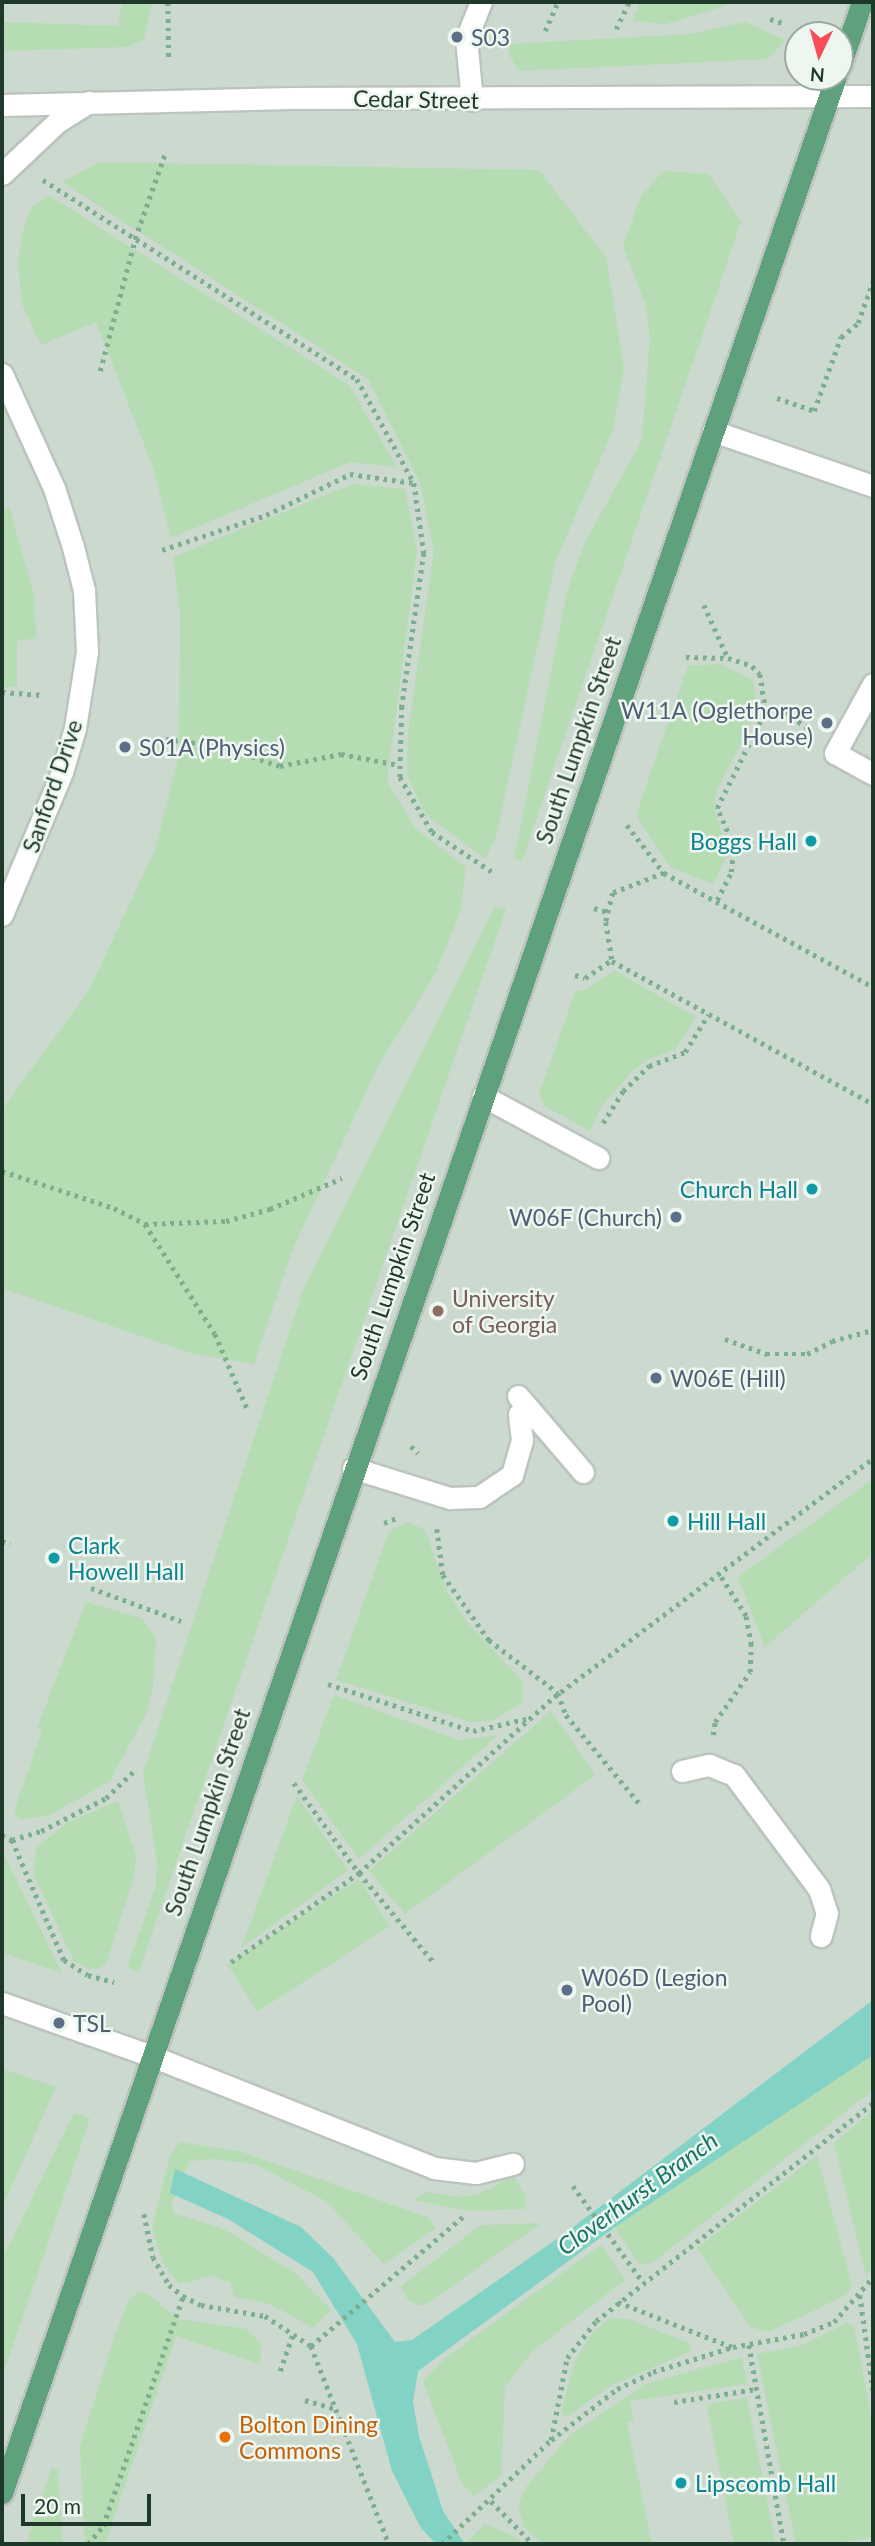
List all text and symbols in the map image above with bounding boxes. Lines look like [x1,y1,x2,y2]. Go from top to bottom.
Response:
north arrow [784,21,854,91]
place label: S03 [471,23,510,51]
marker: S03 [449,29,465,45]
text: N [809,63,826,88]
street label: Cedar Street [353,84,479,114]
street label: South Lumpkin Street [530,633,626,847]
place label: W11A (Oglethorpe House) [620,696,813,750]
marker: W11A (Oglethorpe House) [819,715,835,731]
street label: Sanford Drive [16,716,88,856]
place label: S01A (Physics) [139,733,286,761]
marker: S01A (Physics) [117,739,133,755]
place label: Boggs Hall [690,827,797,855]
marker: Boggs Hall [803,833,819,849]
street label: South Lumpkin Street [344,1169,440,1383]
place label: Church Hall [680,1175,798,1203]
marker: Church Hall [804,1181,820,1197]
place label: W06F (Church) [508,1203,662,1231]
marker: W06F (Church) [668,1209,684,1225]
place label: University of Georgia [452,1284,558,1338]
marker: University of Georgia [430,1303,446,1319]
place label: W06E (Hill) [670,1364,786,1392]
marker: W06E (Hill) [648,1370,664,1386]
place label: Hill Hall [687,1507,766,1535]
marker: Hill Hall [665,1513,681,1529]
place label: Clark Howell Hall [68,1531,184,1585]
marker: Clark Howell Hall [46,1550,62,1566]
street label: South Lumpkin Street [159,1705,255,1919]
place label: W06D (Legion Pool) [581,1963,727,2017]
marker: W06D (Legion Pool) [559,1982,575,1998]
place label: TSL [73,2009,111,2037]
marker: TSL [51,2015,67,2031]
water label: Cloverhurst Branch [551,2125,723,2261]
place label: Bolton Dining Commons [239,2410,378,2464]
marker: Bolton Dining Commons [217,2429,233,2445]
place label: Lipscomb Hall [695,2469,836,2497]
marker: Lipscomb Hall [673,2475,689,2491]
scale bar [24,2480,154,2524]
text: 20 m [34,2493,81,2518]

